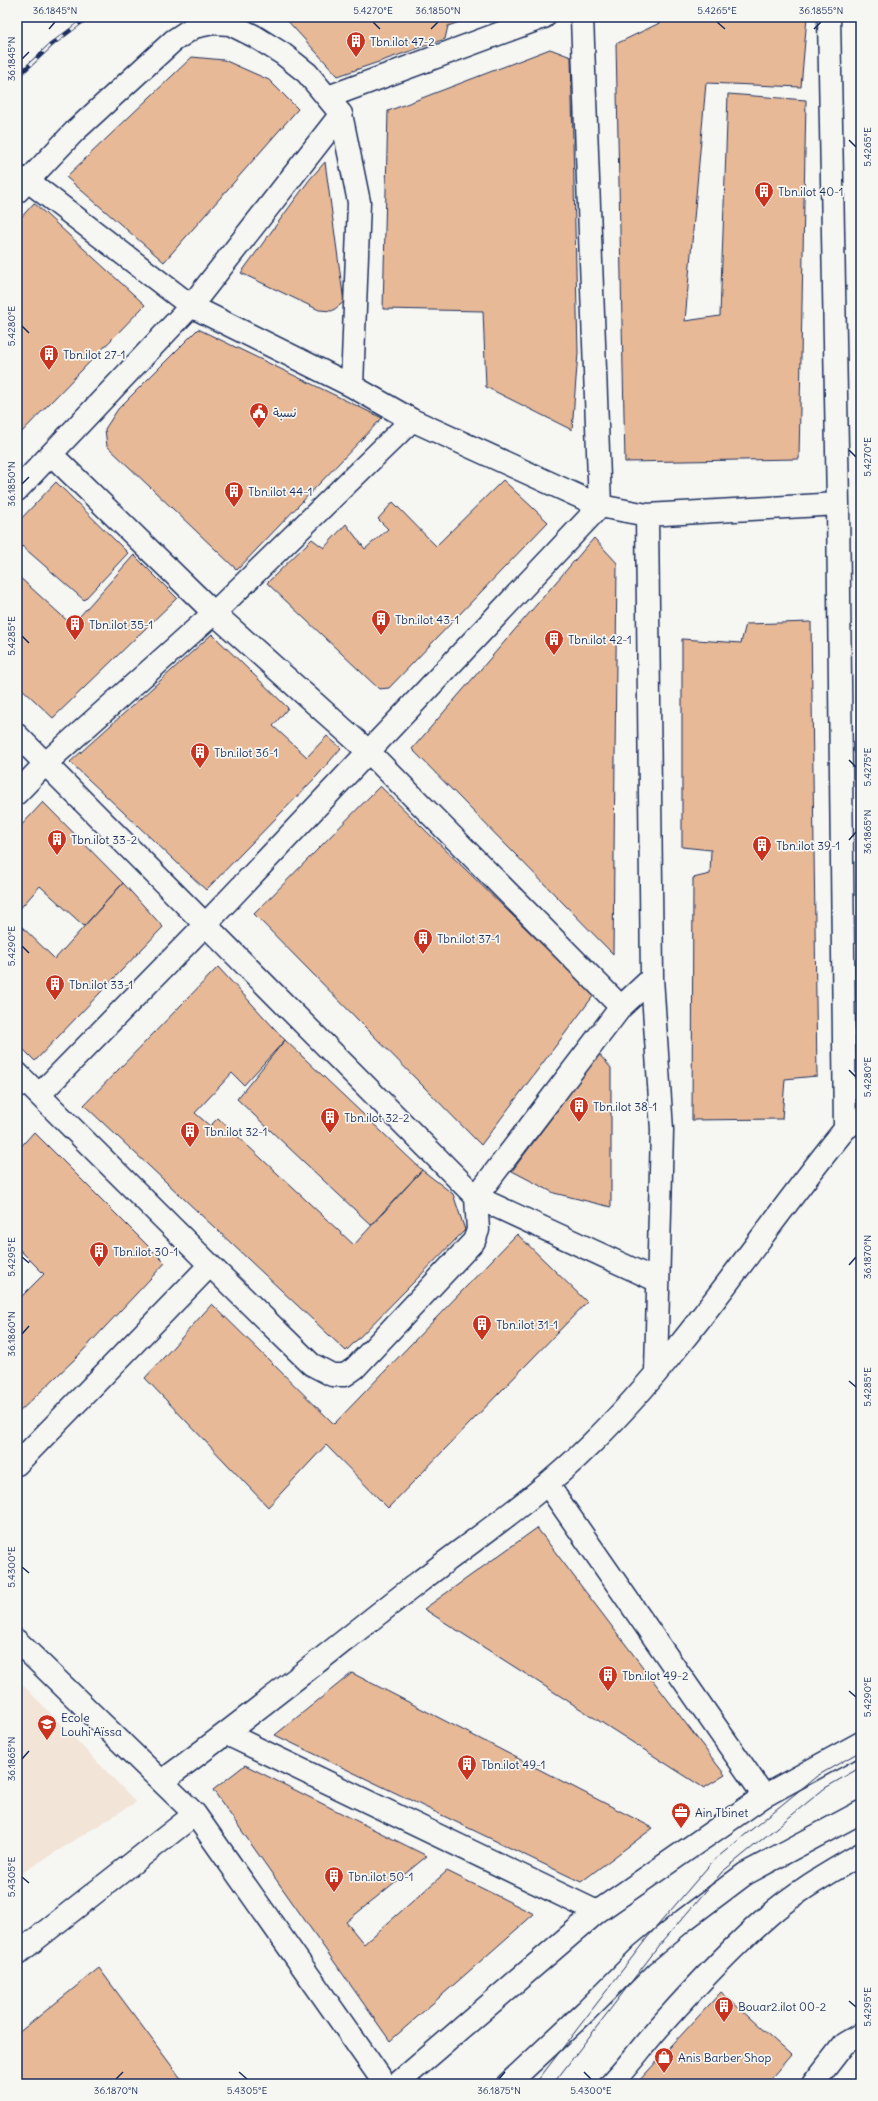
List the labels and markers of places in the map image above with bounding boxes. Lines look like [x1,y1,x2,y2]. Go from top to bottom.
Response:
building icon: Tbn.ilot 47-2 [345,30,367,58]
place label: Tbn.ilot 47-2 [370,34,435,49]
building icon: Tbn.ilot 40-1 [753,180,775,208]
place label: Tbn.ilot 40-1 [778,184,843,199]
building icon: Tbn.ilot 27-1 [38,343,60,371]
place label: Tbn.ilot 27-1 [63,347,126,362]
public building icon: نسبة [248,401,270,429]
place label: نسبة [273,405,296,421]
building icon: Tbn.ilot 44-1 [223,480,245,508]
place label: Tbn.ilot 44-1 [248,484,312,499]
building icon: Tbn.ilot 43-1 [370,608,392,636]
place label: Tbn.ilot 43-1 [395,612,459,627]
building icon: Tbn.ilot 35-1 [64,613,86,641]
place label: Tbn.ilot 35-1 [89,617,153,632]
building icon: Tbn.ilot 42-1 [543,628,565,656]
place label: Tbn.ilot 42-1 [568,632,632,647]
building icon: Tbn.ilot 36-1 [189,741,211,769]
place label: Tbn.ilot 36-1 [214,745,278,760]
building icon: Tbn.ilot 33-2 [46,828,68,856]
place label: Tbn.ilot 33-2 [71,832,138,847]
building icon: Tbn.ilot 39-1 [751,834,773,862]
place label: Tbn.ilot 39-1 [776,838,840,853]
building icon: Tbn.ilot 37-1 [412,927,434,955]
place label: Tbn.ilot 37-1 [437,931,500,946]
building icon: Tbn.ilot 33-1 [44,973,66,1001]
place label: Tbn.ilot 33-1 [69,977,133,992]
building icon: Tbn.ilot 38-1 [568,1095,590,1123]
place label: Tbn.ilot 38-1 [593,1099,657,1114]
building icon: Tbn.ilot 32-2 [319,1106,341,1134]
place label: Tbn.ilot 32-2 [344,1110,410,1125]
building icon: Tbn.ilot 32-1 [179,1120,201,1148]
place label: Tbn.ilot 32-1 [204,1124,268,1139]
building icon: Tbn.ilot 30-1 [88,1240,110,1268]
place label: Tbn.ilot 30-1 [113,1244,178,1259]
building icon: Tbn.ilot 31-1 [471,1313,493,1341]
place label: Tbn.ilot 31-1 [496,1317,558,1332]
building icon: Tbn.ilot 49-2 [597,1664,619,1692]
place label: Tbn.ilot 49-2 [622,1668,689,1683]
place label: Ecole Louhi Aïssa [61,1710,122,1739]
school or university icon: Ecole Louhi Aïssa [36,1713,58,1741]
building icon: Tbn.ilot 49-1 [456,1753,478,1781]
place label: Tbn.ilot 49-1 [481,1757,545,1772]
office icon: Ain Tbinet [670,1801,692,1829]
place label: Ain Tbinet [695,1805,748,1820]
building icon: Tbn.ilot 50-1 [323,1865,345,1893]
place label: Tbn.ilot 50-1 [348,1869,413,1884]
building icon: Bouar2.ilot 00-2 [713,1995,735,2023]
place label: Bouar2.ilot 00-2 [738,1999,827,2014]
shop icon: Anis Barber Shop [653,2046,675,2074]
place label: Anis Barber Shop [678,2050,771,2065]

